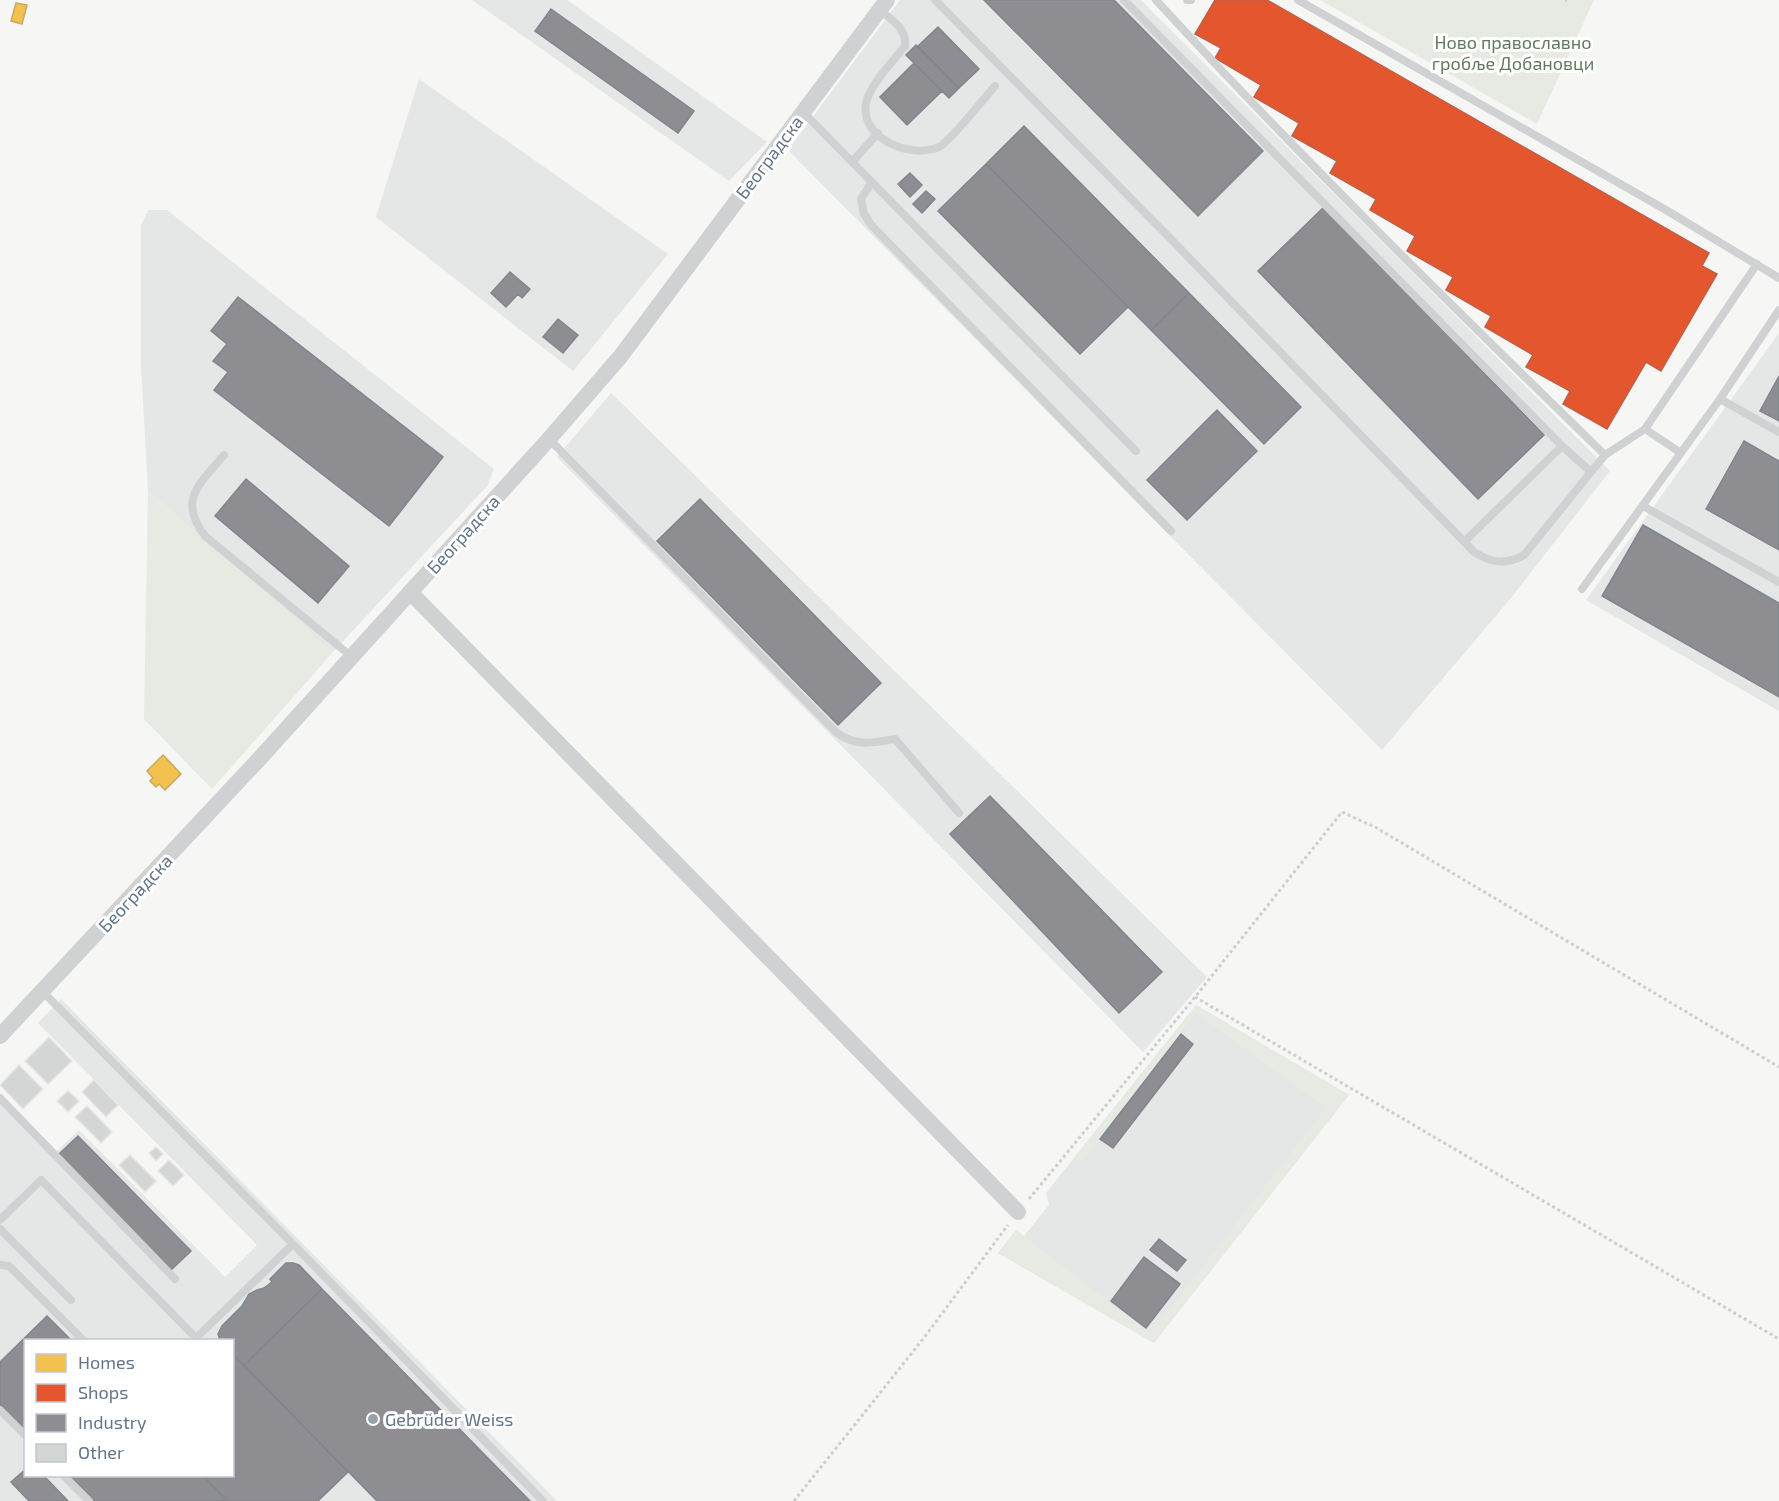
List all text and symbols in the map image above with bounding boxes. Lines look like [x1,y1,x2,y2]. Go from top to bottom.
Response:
park label: Ново православно гробље Добановци [1432,31,1594,74]
street label: Београдска [731,111,807,203]
street label: Београдска [422,490,504,578]
street label: Београдска [93,849,177,937]
legend [24,1339,234,1477]
text: Homes [78,1351,135,1373]
text: Shops [78,1381,128,1403]
place label: Gebrüder Weiss [385,1408,513,1430]
text: Industry [78,1411,147,1433]
marker: Gebrüder Weiss [366,1412,380,1426]
text: Other [78,1441,124,1463]

